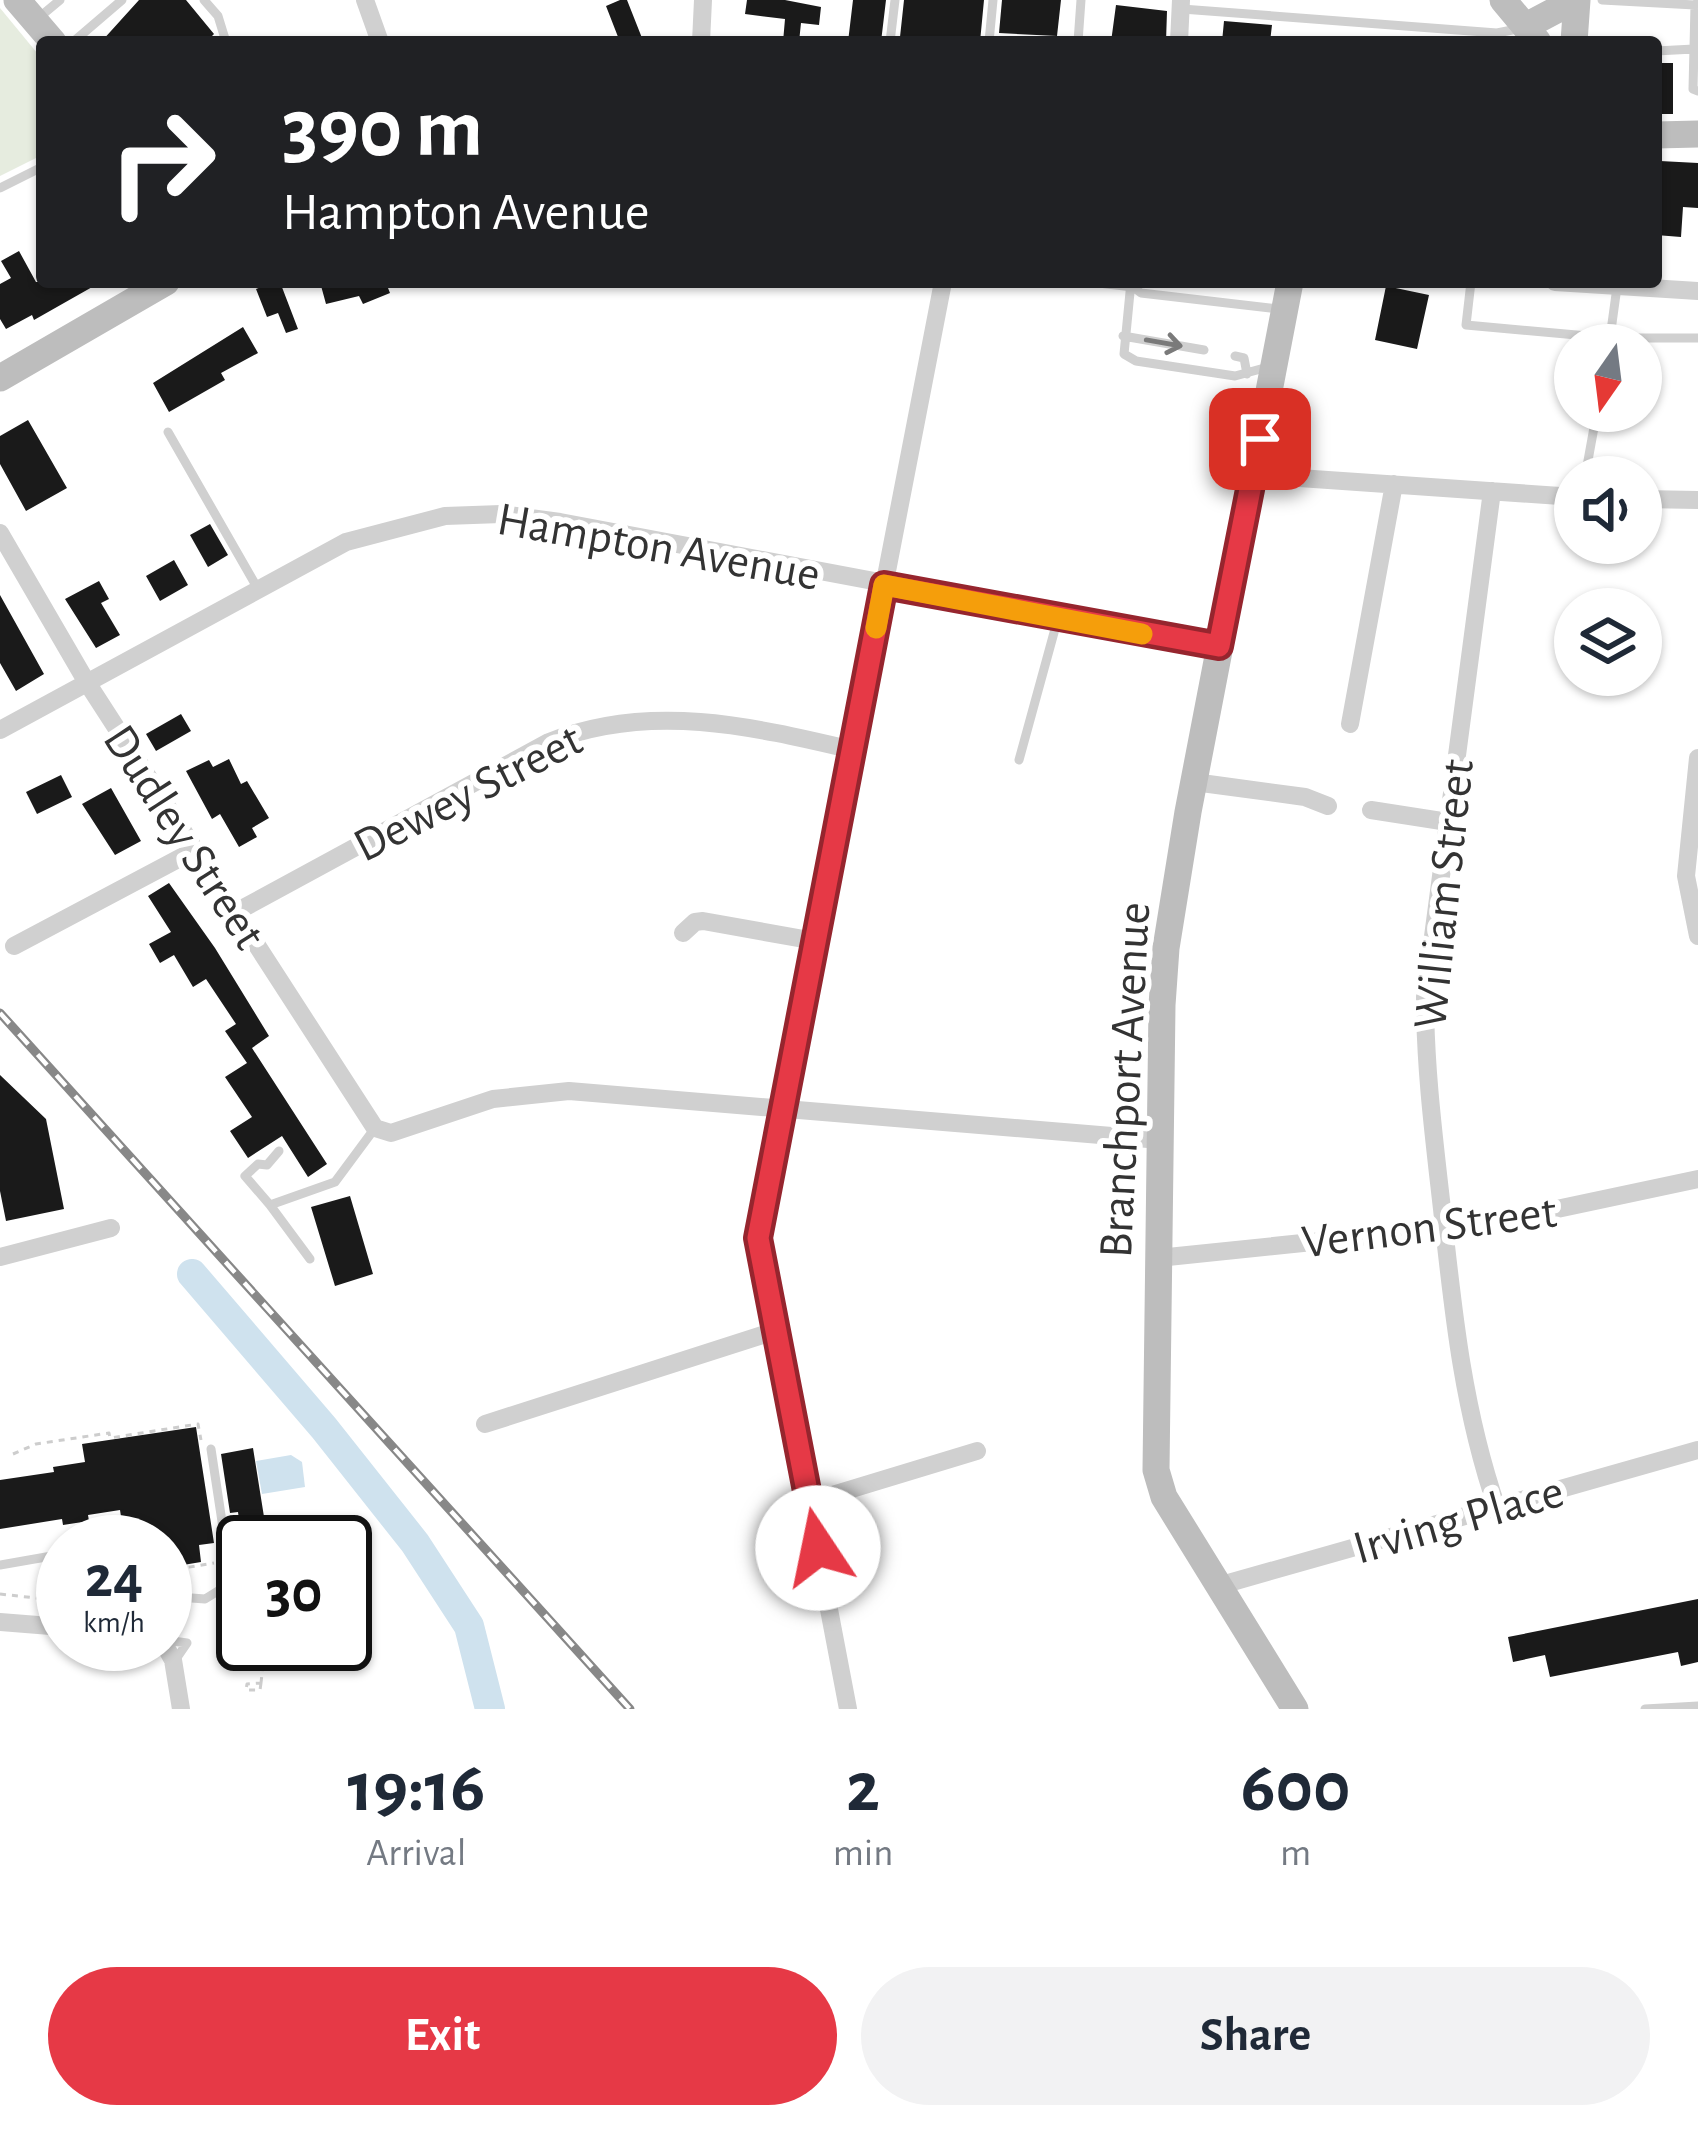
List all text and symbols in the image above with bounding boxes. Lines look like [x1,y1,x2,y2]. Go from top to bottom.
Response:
icon: right [84,84,240,240]
text: 390 m [282,88,483,172]
text: Hampton Avenue [282,186,650,240]
north arrow [1554,324,1662,432]
map controls [1554,324,1662,696]
one-way arrow [1143,332,1182,355]
pin [1209,388,1311,490]
icon: arrive [1227,406,1293,472]
button: sound [1554,456,1662,564]
street label: Hampton Avenue [493,496,824,600]
button: layers [1554,588,1662,696]
street label: Dewey Street [347,716,590,871]
street label: Dudley Street [94,717,273,958]
street label: William Street [1407,757,1483,1031]
street label: Branchport Avenue [1093,901,1159,1259]
street label: Vernon Street [1299,1189,1559,1267]
street label: Irving Place [1348,1468,1569,1574]
position arrow [755,1485,881,1611]
speed limit sign: 30 [216,1515,372,1671]
text: 24 [85,1548,143,1608]
text: km/h [83,1608,145,1638]
text: 19:16 [347,1752,485,1824]
text: 2 [846,1752,880,1824]
text: 600 [1241,1752,1351,1824]
text: Arrival [366,1834,466,1873]
text: min [833,1834,893,1873]
text: m [1280,1834,1311,1873]
button: Exit [48,1967,837,2105]
button: Share [861,1967,1650,2105]

